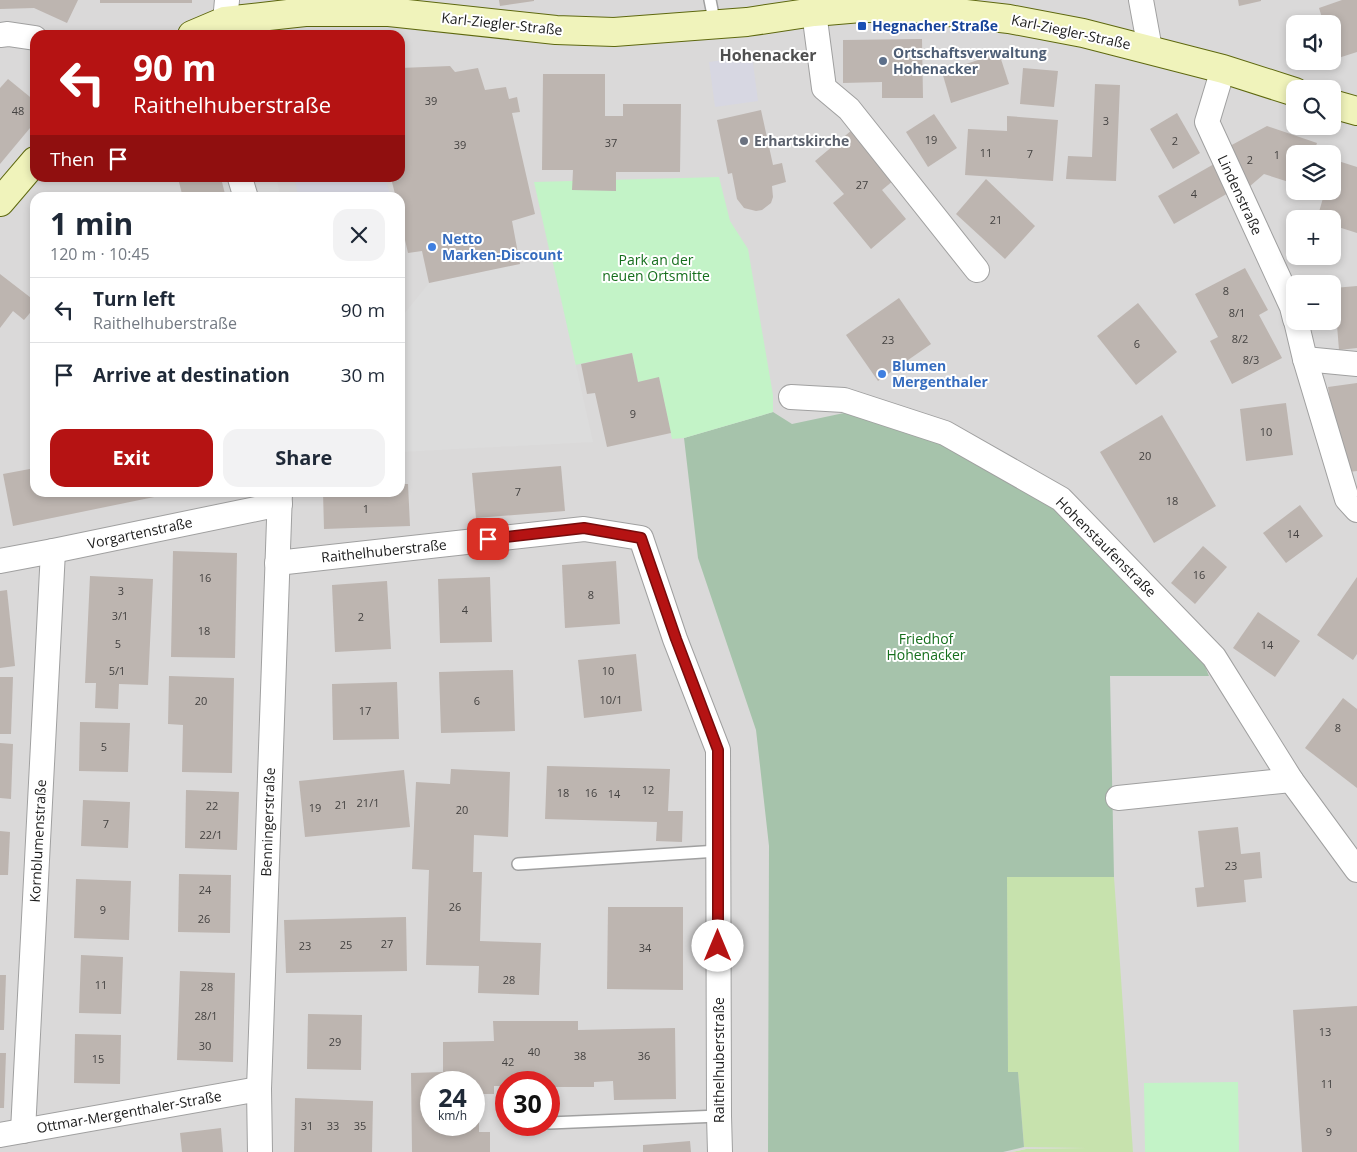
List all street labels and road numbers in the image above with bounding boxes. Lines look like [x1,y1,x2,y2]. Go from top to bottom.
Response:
street label: Karl-Ziegler-Straße [441,8,564,39]
street label: Karl-Ziegler-Straße [1010,10,1133,53]
street label: Lindenstraße [1214,152,1267,238]
street label: Hohenstaufenstraße [1052,492,1161,601]
street label: Vorgartenstraße [86,512,194,553]
street label: Raithelhuberstraße [320,534,448,567]
street label: Benningerstraße [256,767,279,877]
street label: Kornblumenstraße [25,779,50,903]
street label: Raithelhuberstraße [709,997,728,1123]
street label: Ottmar-Mergenthaler-Straße [35,1086,223,1137]

